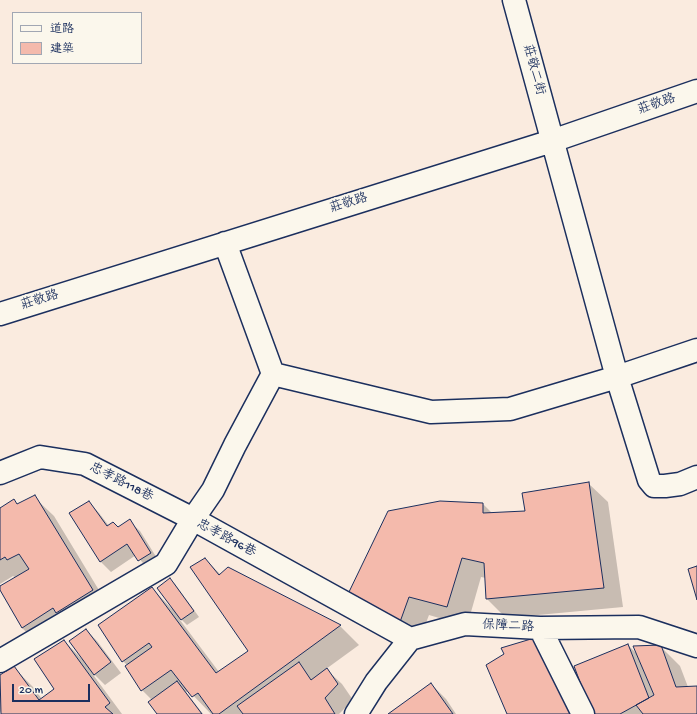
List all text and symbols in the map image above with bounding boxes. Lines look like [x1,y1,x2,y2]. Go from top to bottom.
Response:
legend [12,12,142,64]
text: 道路 [50,23,74,37]
text: 建築 [50,43,74,57]
street label: 莊敬二街 [519,43,547,97]
street label: 莊敬路 [636,91,678,119]
street label: 莊敬路 [328,191,370,217]
street label: 莊敬路 [19,288,61,314]
street label: 忠孝路118巷 [86,460,156,506]
street label: 忠孝路96巷 [194,517,258,561]
street label: 保障二路 [482,618,534,636]
scale bar [14,676,92,702]
text: 20 m [19,684,43,698]

